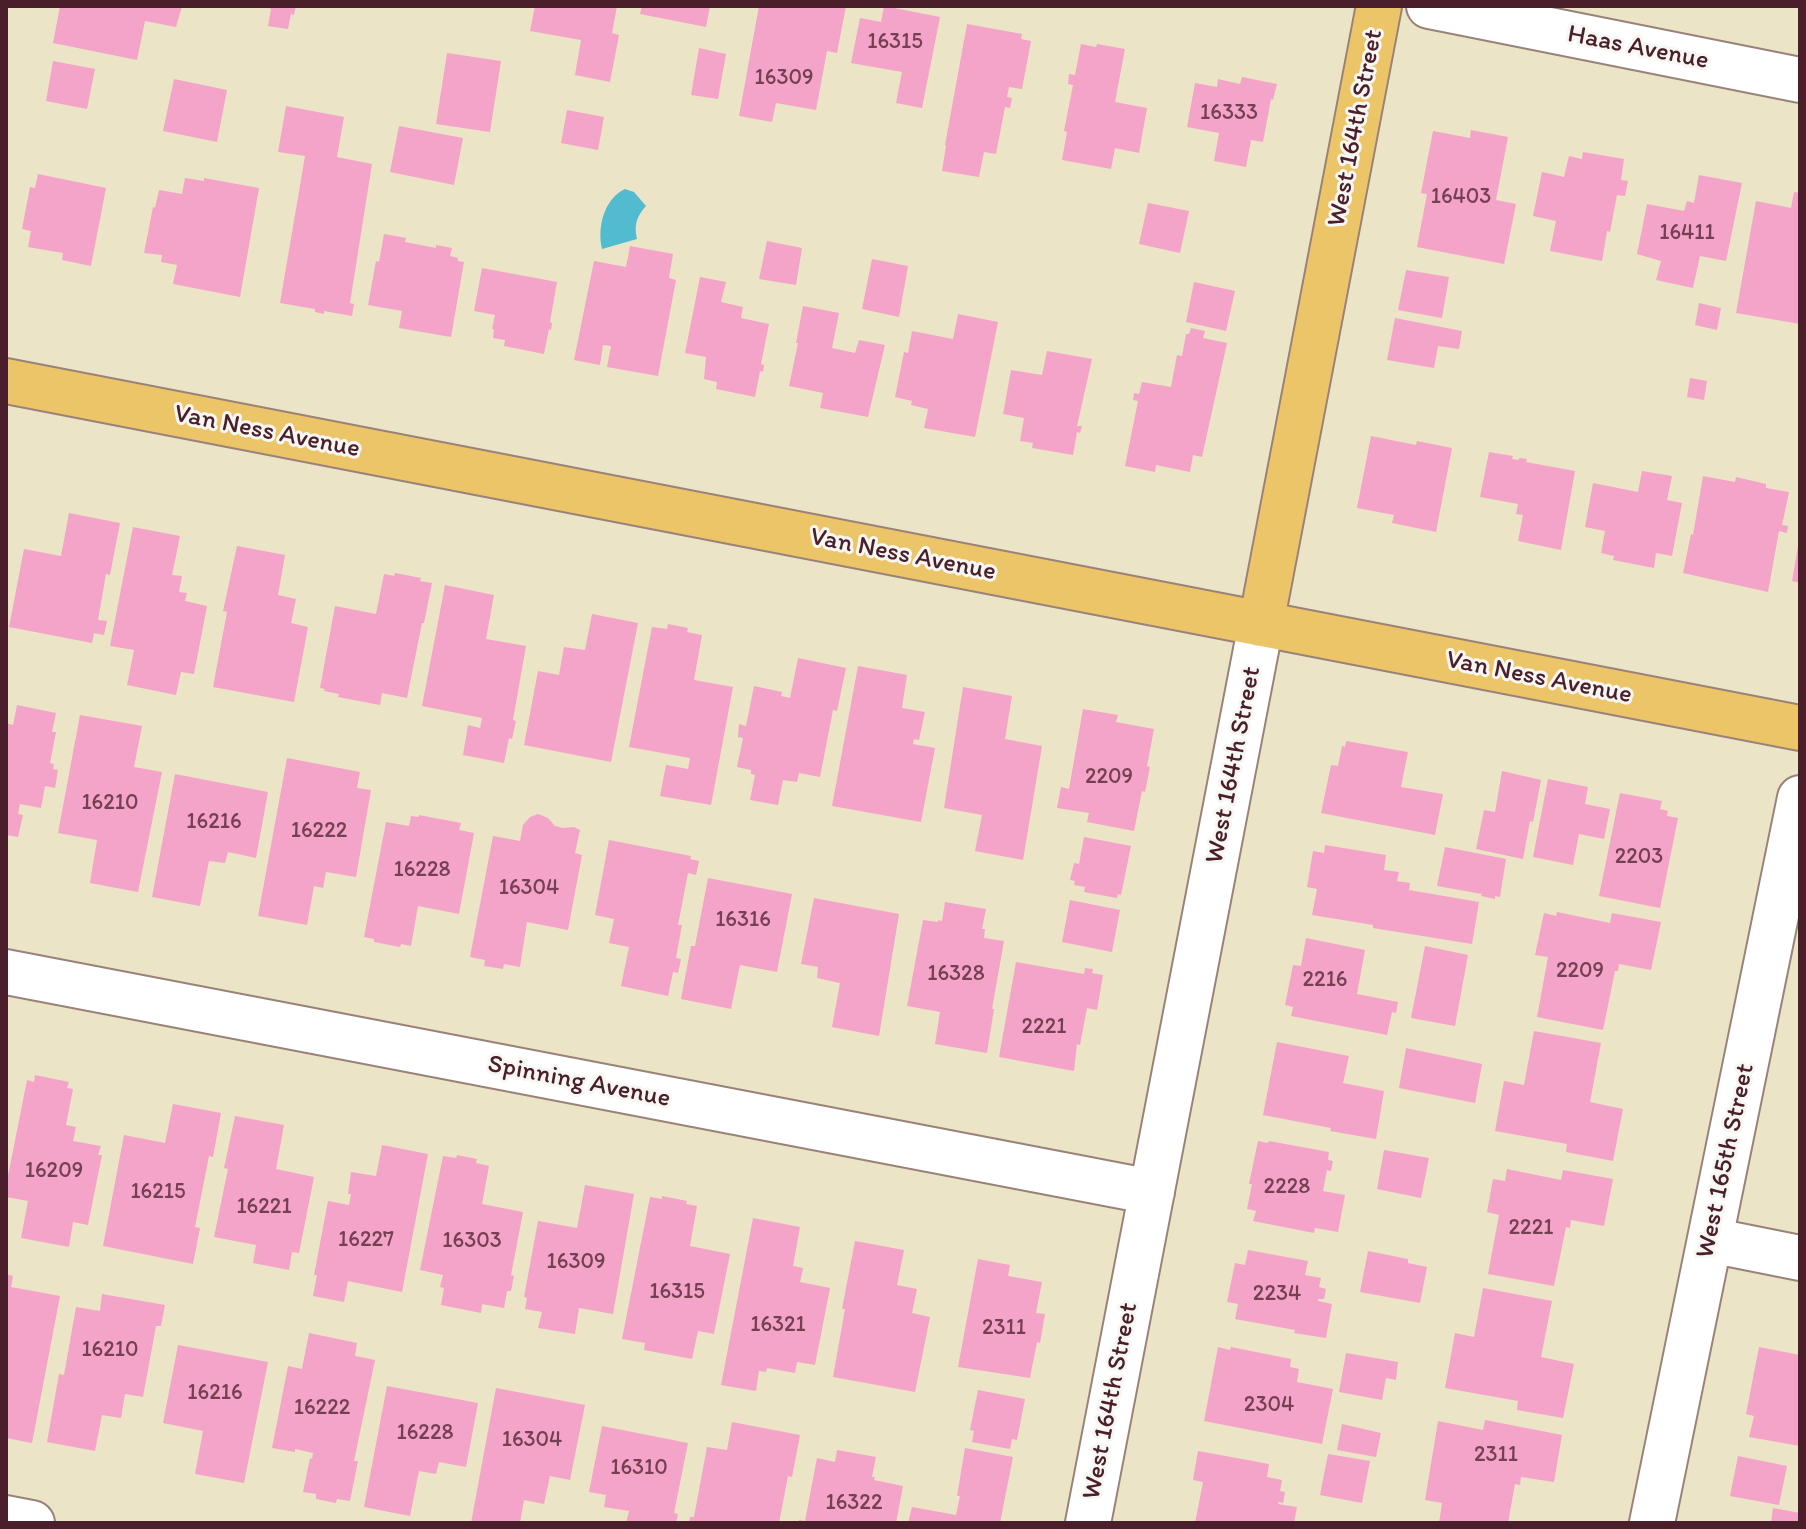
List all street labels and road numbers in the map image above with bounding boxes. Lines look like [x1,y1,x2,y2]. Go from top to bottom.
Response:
street label: Haas Avenue [1565,19,1711,77]
street label: West 164th Street [1322,27,1390,229]
street label: Van Ness Avenue [171,399,363,465]
street label: Van Ness Avenue [807,522,999,588]
street label: Van Ness Avenue [1443,645,1635,711]
street label: West 164th Street [1200,664,1268,866]
street label: Spinning Avenue [485,1049,673,1115]
street label: West 165th Street [1690,1061,1762,1261]
street label: West 164th Street [1077,1300,1145,1502]

